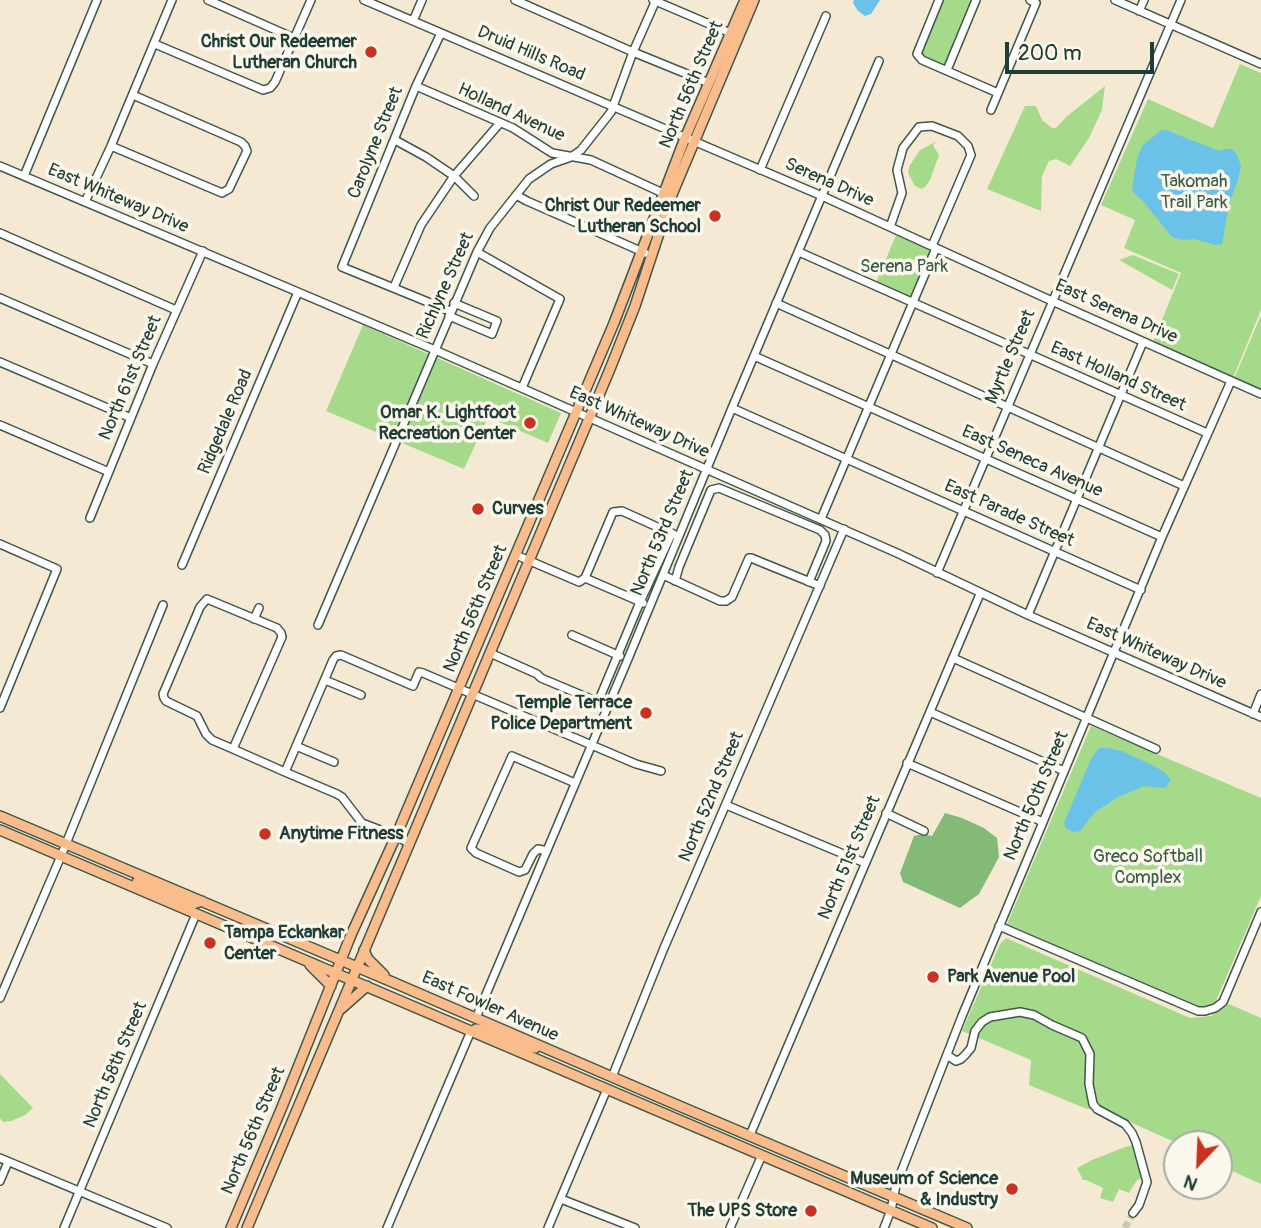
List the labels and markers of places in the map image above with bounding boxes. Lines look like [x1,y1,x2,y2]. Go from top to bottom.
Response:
place label: Christ Our Redeemer Lutheran Church [201,31,357,74]
marker: Christ Our Redeemer Lutheran Church [363,44,379,60]
place label: Christ Our Redeemer Lutheran School [545,195,701,238]
marker: Christ Our Redeemer Lutheran School [707,208,723,224]
place label: Omar K. Lightfoot Recreation Center [379,402,516,444]
marker: Omar K. Lightfoot Recreation Center [522,415,538,431]
place label: Curves [492,498,544,520]
marker: Curves [470,501,486,517]
place label: Temple Terrace Police Department [491,692,632,734]
marker: Temple Terrace Police Department [638,705,654,721]
place label: Anytime Fitness [279,823,403,845]
marker: Anytime Fitness [257,826,273,842]
place label: Tampa Eckankar Center [224,922,344,964]
marker: Tampa Eckankar Center [202,935,218,951]
place label: Park Avenue Pool [947,966,1075,988]
marker: Park Avenue Pool [925,969,941,985]
place label: Museum of Science & Industry [850,1168,998,1210]
marker: Museum of Science & Industry [1004,1181,1020,1197]
place label: The UPS Store [687,1200,797,1222]
marker: The UPS Store [803,1203,819,1219]

